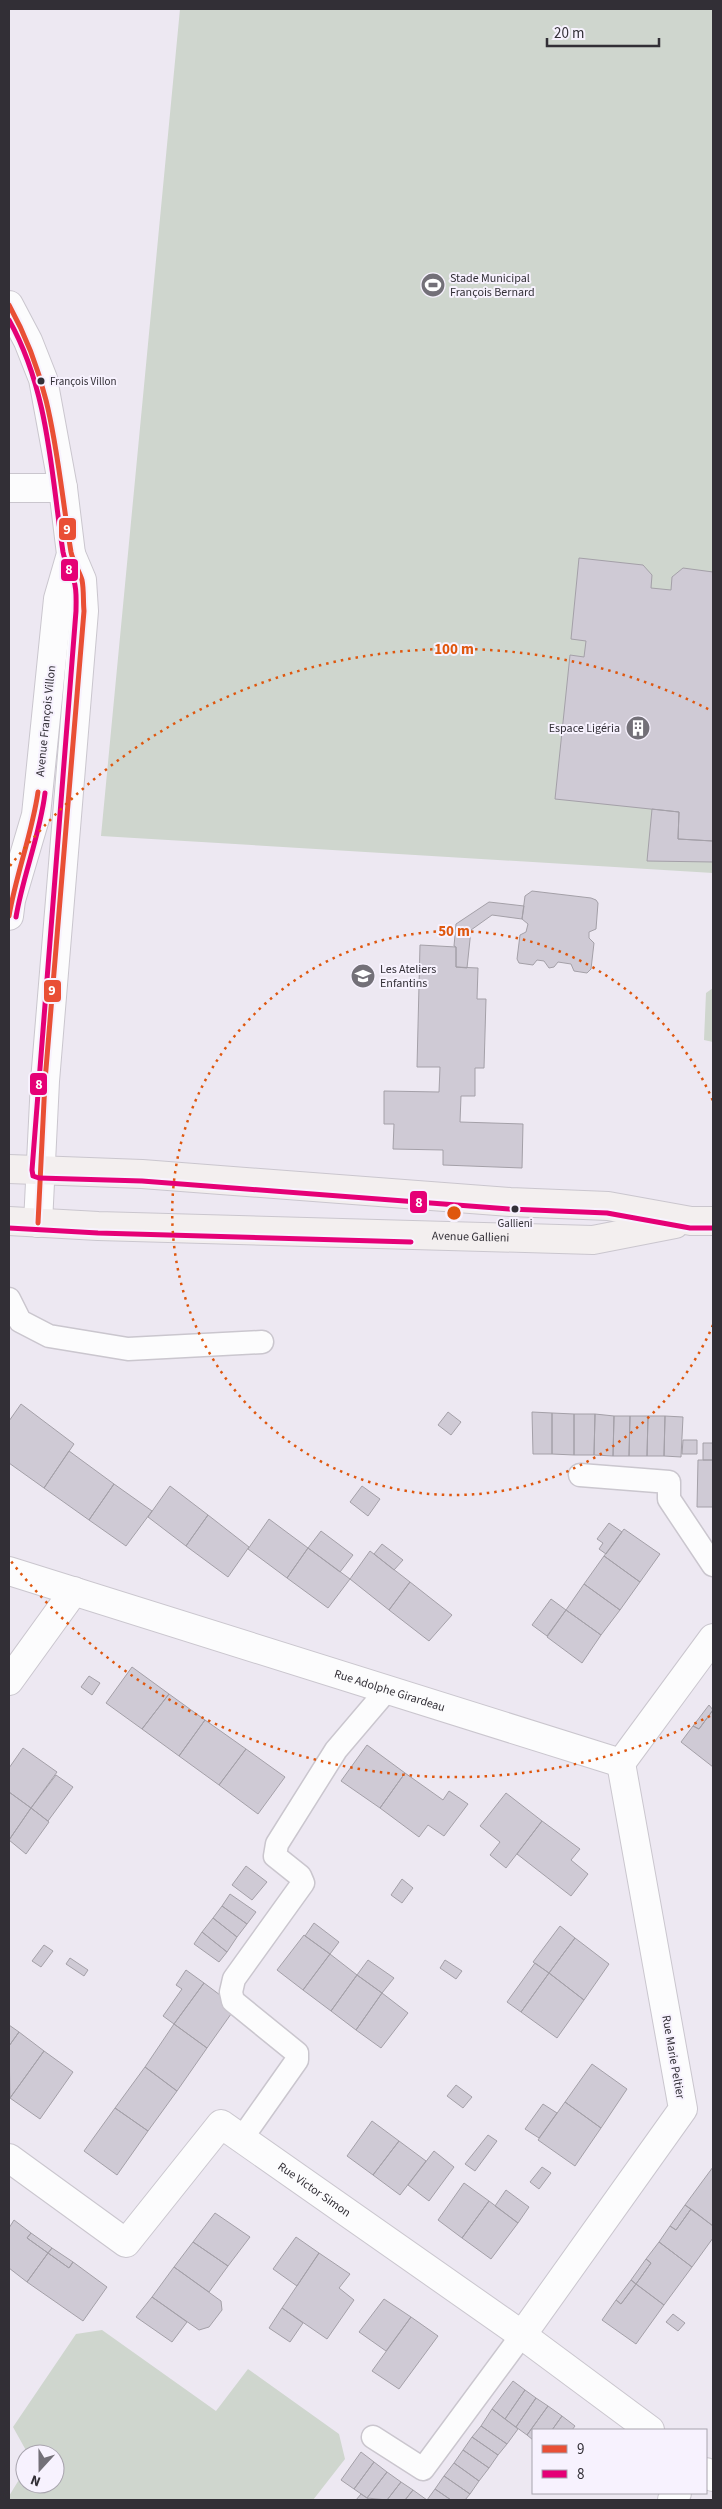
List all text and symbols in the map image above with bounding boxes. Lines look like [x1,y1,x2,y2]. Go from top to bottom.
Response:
scale bar [547,15,660,47]
text: 20 m [554,23,584,44]
place label: Stade Municipal François Bernard [450,270,535,301]
sports icon: Stade Municipal François Bernard [420,272,446,298]
place label: François Villon [50,374,117,389]
marker: François Villon [36,376,46,386]
line badge: 9 [58,517,77,541]
text: 9 [63,520,71,540]
line badge: 8 [60,558,79,582]
text: 8 [65,560,73,580]
text: 100 m [434,639,474,660]
street label: Avenue François Villon [32,664,60,778]
building icon: Espace Ligéria [625,715,651,741]
place label: Espace Ligéria [549,720,620,737]
text: 50 m [438,921,470,942]
place label: Les Ateliers Enfantins [380,961,436,992]
school or university icon: Les Ateliers Enfantins [350,963,376,989]
line badge: 9 [43,979,62,1003]
text: 9 [48,981,56,1001]
line badge: 8 [29,1072,48,1096]
text: 8 [35,1075,43,1095]
line badge: 8 [409,1190,428,1214]
text: 8 [415,1193,423,1213]
centre of rings [445,1204,463,1222]
marker: Gallieni [510,1204,520,1214]
place label: Gallieni [498,1216,532,1231]
street label: Avenue Gallieni [432,1227,510,1246]
street label: Rue Adolphe Girardeau [332,1665,447,1716]
street label: Rue Marie Peltier [657,2014,689,2101]
street label: Rue Victor Simon [274,2158,354,2221]
legend [532,2429,707,2494]
text: 9 [577,2439,584,2460]
north arrow [15,2444,65,2494]
text: 8 [577,2464,584,2485]
text: N [28,2469,44,2491]

